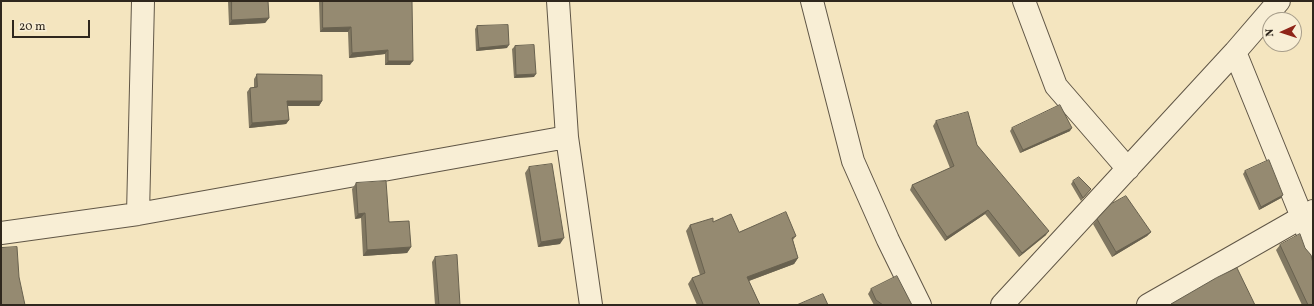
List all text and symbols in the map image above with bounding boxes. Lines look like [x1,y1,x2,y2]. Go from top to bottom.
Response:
scale bar [14,12,92,38]
north arrow [1262,12,1302,52]
text: 20 m [19,19,46,35]
text: N [1263,28,1278,37]

